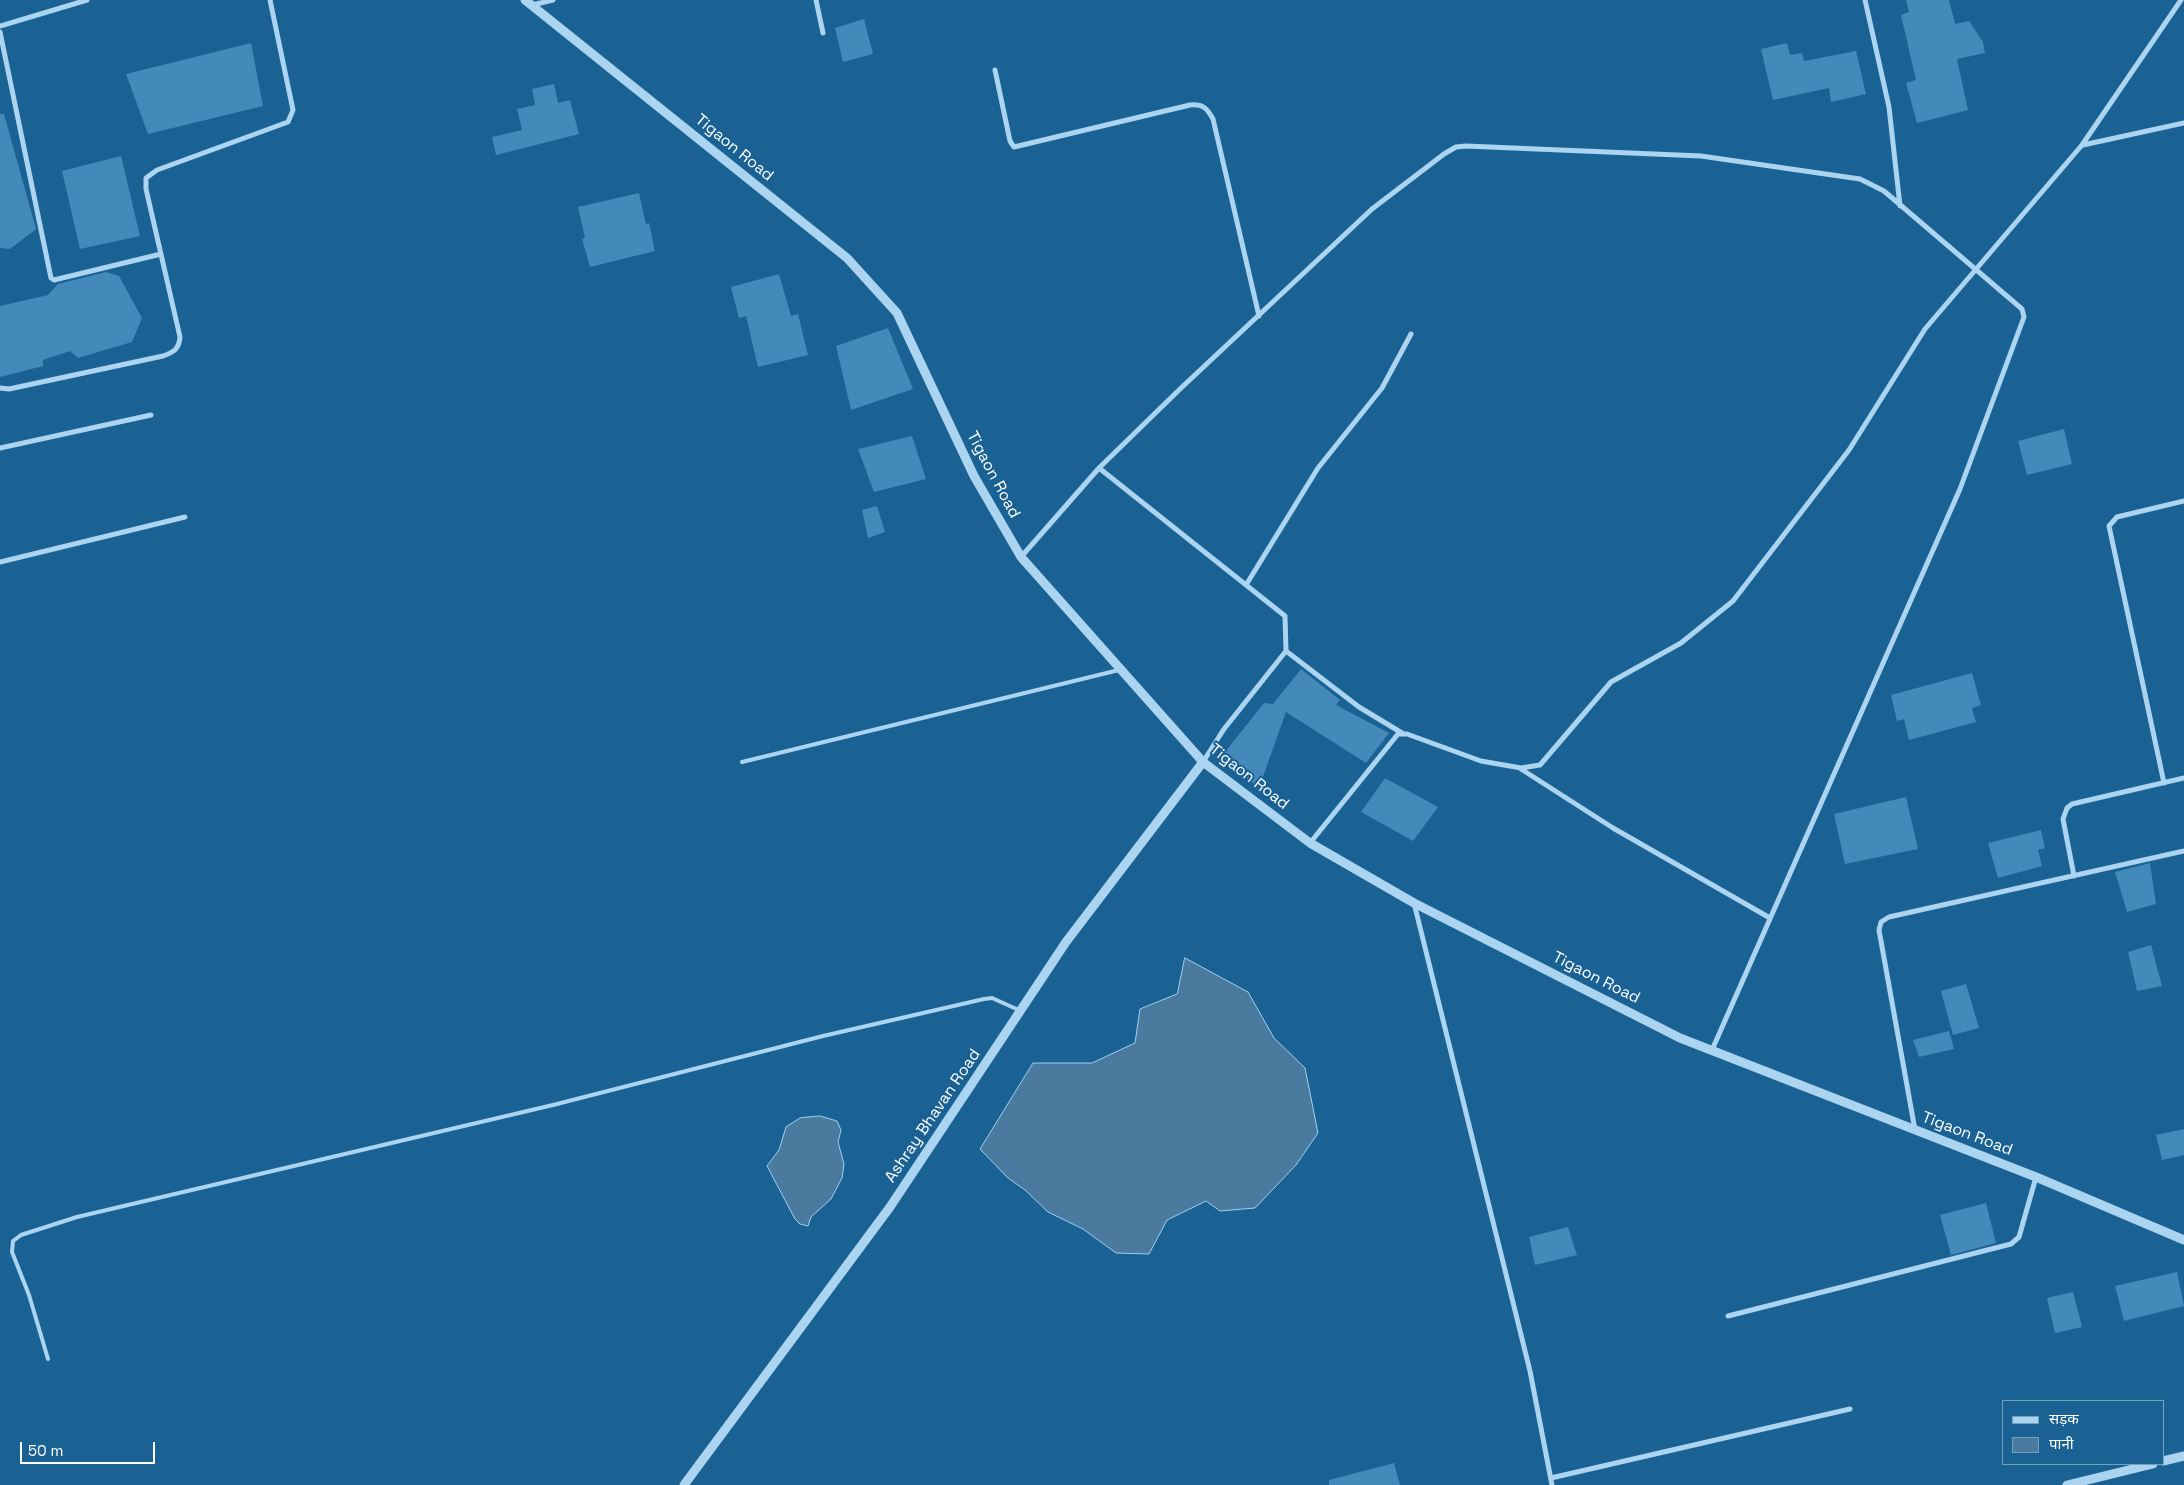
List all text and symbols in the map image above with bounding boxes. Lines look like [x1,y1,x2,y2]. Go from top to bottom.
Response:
street label: Tigaon Road [691,110,777,186]
street label: Tigaon Road [962,428,1024,522]
street label: Tigaon Road [1205,740,1293,814]
street label: Tigaon Road [1549,948,1643,1008]
street label: Ashray Bhavan Road [881,1046,985,1186]
street label: Tigaon Road [1919,1108,2015,1160]
legend [2002,1400,2164,1465]
text: सड़क [2049,1409,2079,1428]
scale bar [22,1432,158,1464]
text: पानी [2049,1434,2074,1453]
text: 50 m [28,1441,63,1460]

